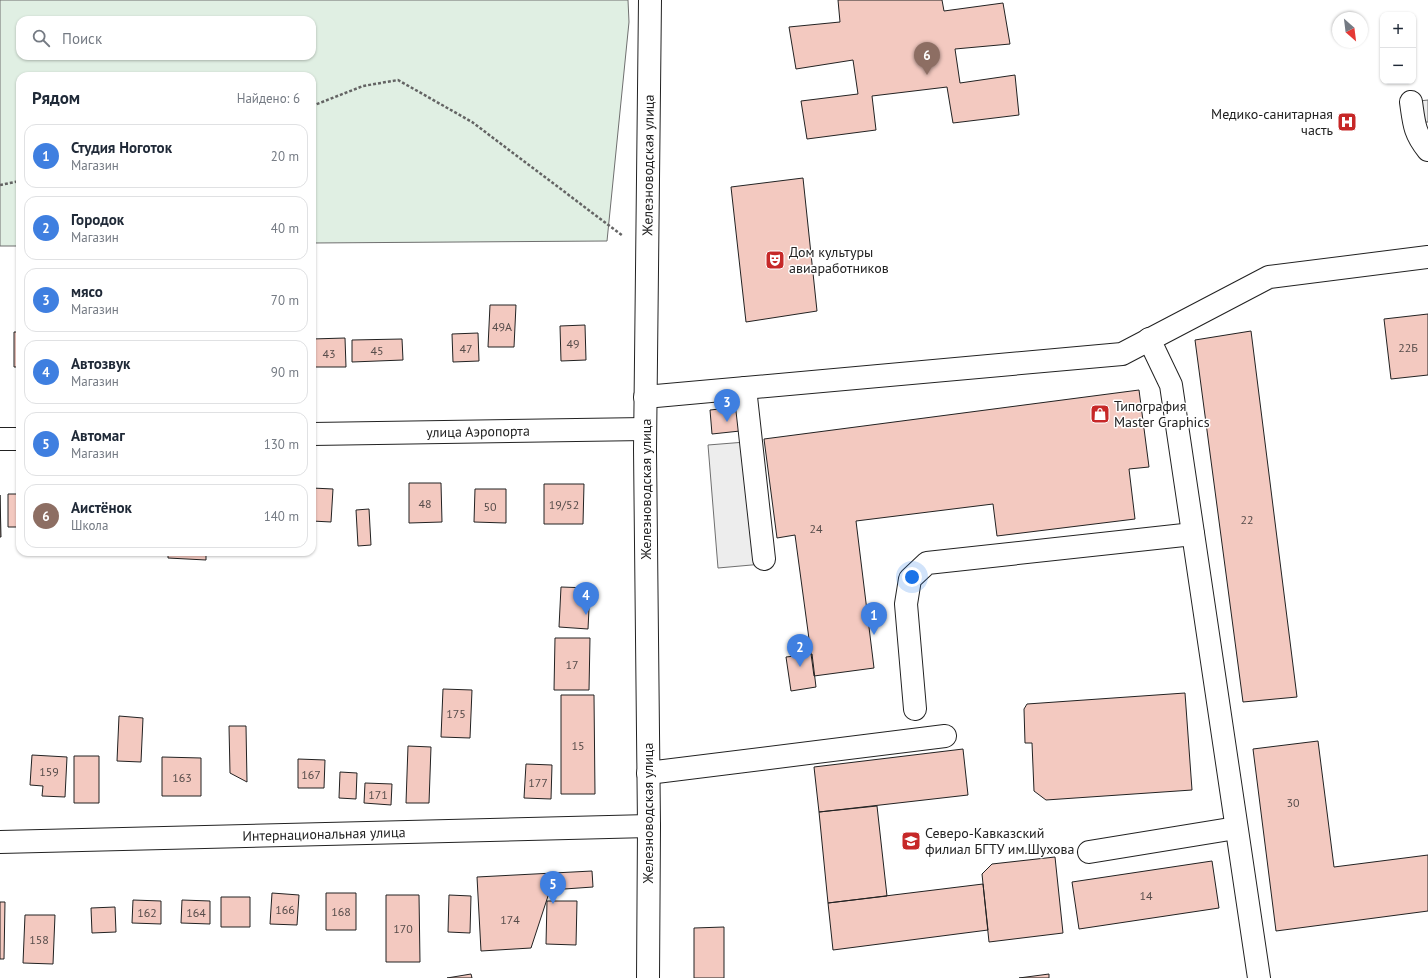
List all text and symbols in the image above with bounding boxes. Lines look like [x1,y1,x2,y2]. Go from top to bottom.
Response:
north arrow [1332,12,1368,48]
map controls [1380,12,1416,84]
button: + [1380,12,1416,48]
search box [16,16,316,60]
icon: search [30,27,52,49]
text: Поиск [62,29,102,48]
pin: 6 [914,42,940,75]
button: − [1380,48,1416,84]
text: Рядом [32,87,80,109]
text: Найдено: 6 [237,90,300,107]
street label: Железноводская улица [638,94,658,237]
place label: Медико-санитарная часть [1211,105,1333,139]
hospital icon: Медико-санитарная часть [1336,111,1358,133]
text: Студия Ноготок [71,138,172,157]
text: 1 [42,148,50,165]
text: 20 m [271,148,299,165]
text: Магазин [71,157,119,174]
text: Городок [71,210,124,229]
text: 2 [42,220,50,237]
text: 40 m [271,220,299,237]
text: Магазин [71,229,119,246]
place label: Дом культуры авиаработников [789,243,889,277]
theatre icon: Дом культуры авиаработников [764,249,786,271]
text: мясо [71,282,103,301]
text: 3 [42,292,50,309]
text: 70 m [271,292,299,309]
text: Магазин [71,301,119,318]
house number: 49А [492,319,512,334]
house number: 49 [566,336,580,351]
house number: 22Б [1398,340,1418,355]
house number: 47 [459,341,473,356]
house number: 45 [370,343,384,358]
house number: 43 [322,346,336,361]
text: Автозвук [71,354,130,373]
text: 4 [42,364,50,381]
text: 90 m [271,364,299,381]
text: Магазин [71,373,119,390]
pin: 3 [714,389,740,422]
place label: Типография Master Graphics [1114,397,1210,431]
shop icon: Типография Master Graphics [1089,403,1111,425]
street label: Железноводская улица [637,418,655,560]
street label: улица Аэропорта [426,422,530,441]
text: Автомаг [71,426,125,445]
text: 5 [42,436,50,453]
text: 130 m [264,436,299,453]
text: Магазин [71,445,119,462]
house number: 48 [418,496,432,511]
house number: 19/52 [549,497,579,512]
text: Аистёнок [71,498,132,517]
house number: 50 [483,499,497,514]
text: 6 [42,508,50,525]
text: 140 m [264,508,299,525]
house number: 22 [1240,512,1254,527]
text: Школа [71,517,108,534]
house number: 24 [809,521,823,536]
your location [902,567,922,587]
pin: 4 [573,582,599,615]
pin: 1 [861,602,887,635]
pin: 2 [787,634,813,667]
house number: 17 [565,657,579,672]
house number: 175 [446,706,466,721]
house number: 15 [571,738,585,753]
street label: Железноводская улица [639,742,657,884]
house number: 159 [39,764,59,779]
house number: 167 [301,767,321,782]
house number: 163 [172,770,192,785]
house number: 177 [528,775,548,790]
house number: 171 [368,787,388,802]
house number: 30 [1286,795,1300,810]
street label: Интернациональная улица [242,823,406,845]
place label: Северо-Кавказский филиал БГТУ им.Шухова [925,824,1075,858]
school or university icon: Северо-Кавказский филиал БГТУ им.Шухова [900,830,922,852]
pin: 5 [540,871,566,904]
house number: 14 [1139,888,1153,903]
house number: 166 [275,902,295,917]
house number: 168 [331,904,351,919]
house number: 162 [137,905,157,920]
house number: 164 [186,905,206,920]
house number: 174 [500,912,520,927]
house number: 170 [393,921,413,936]
house number: 158 [29,932,49,947]

